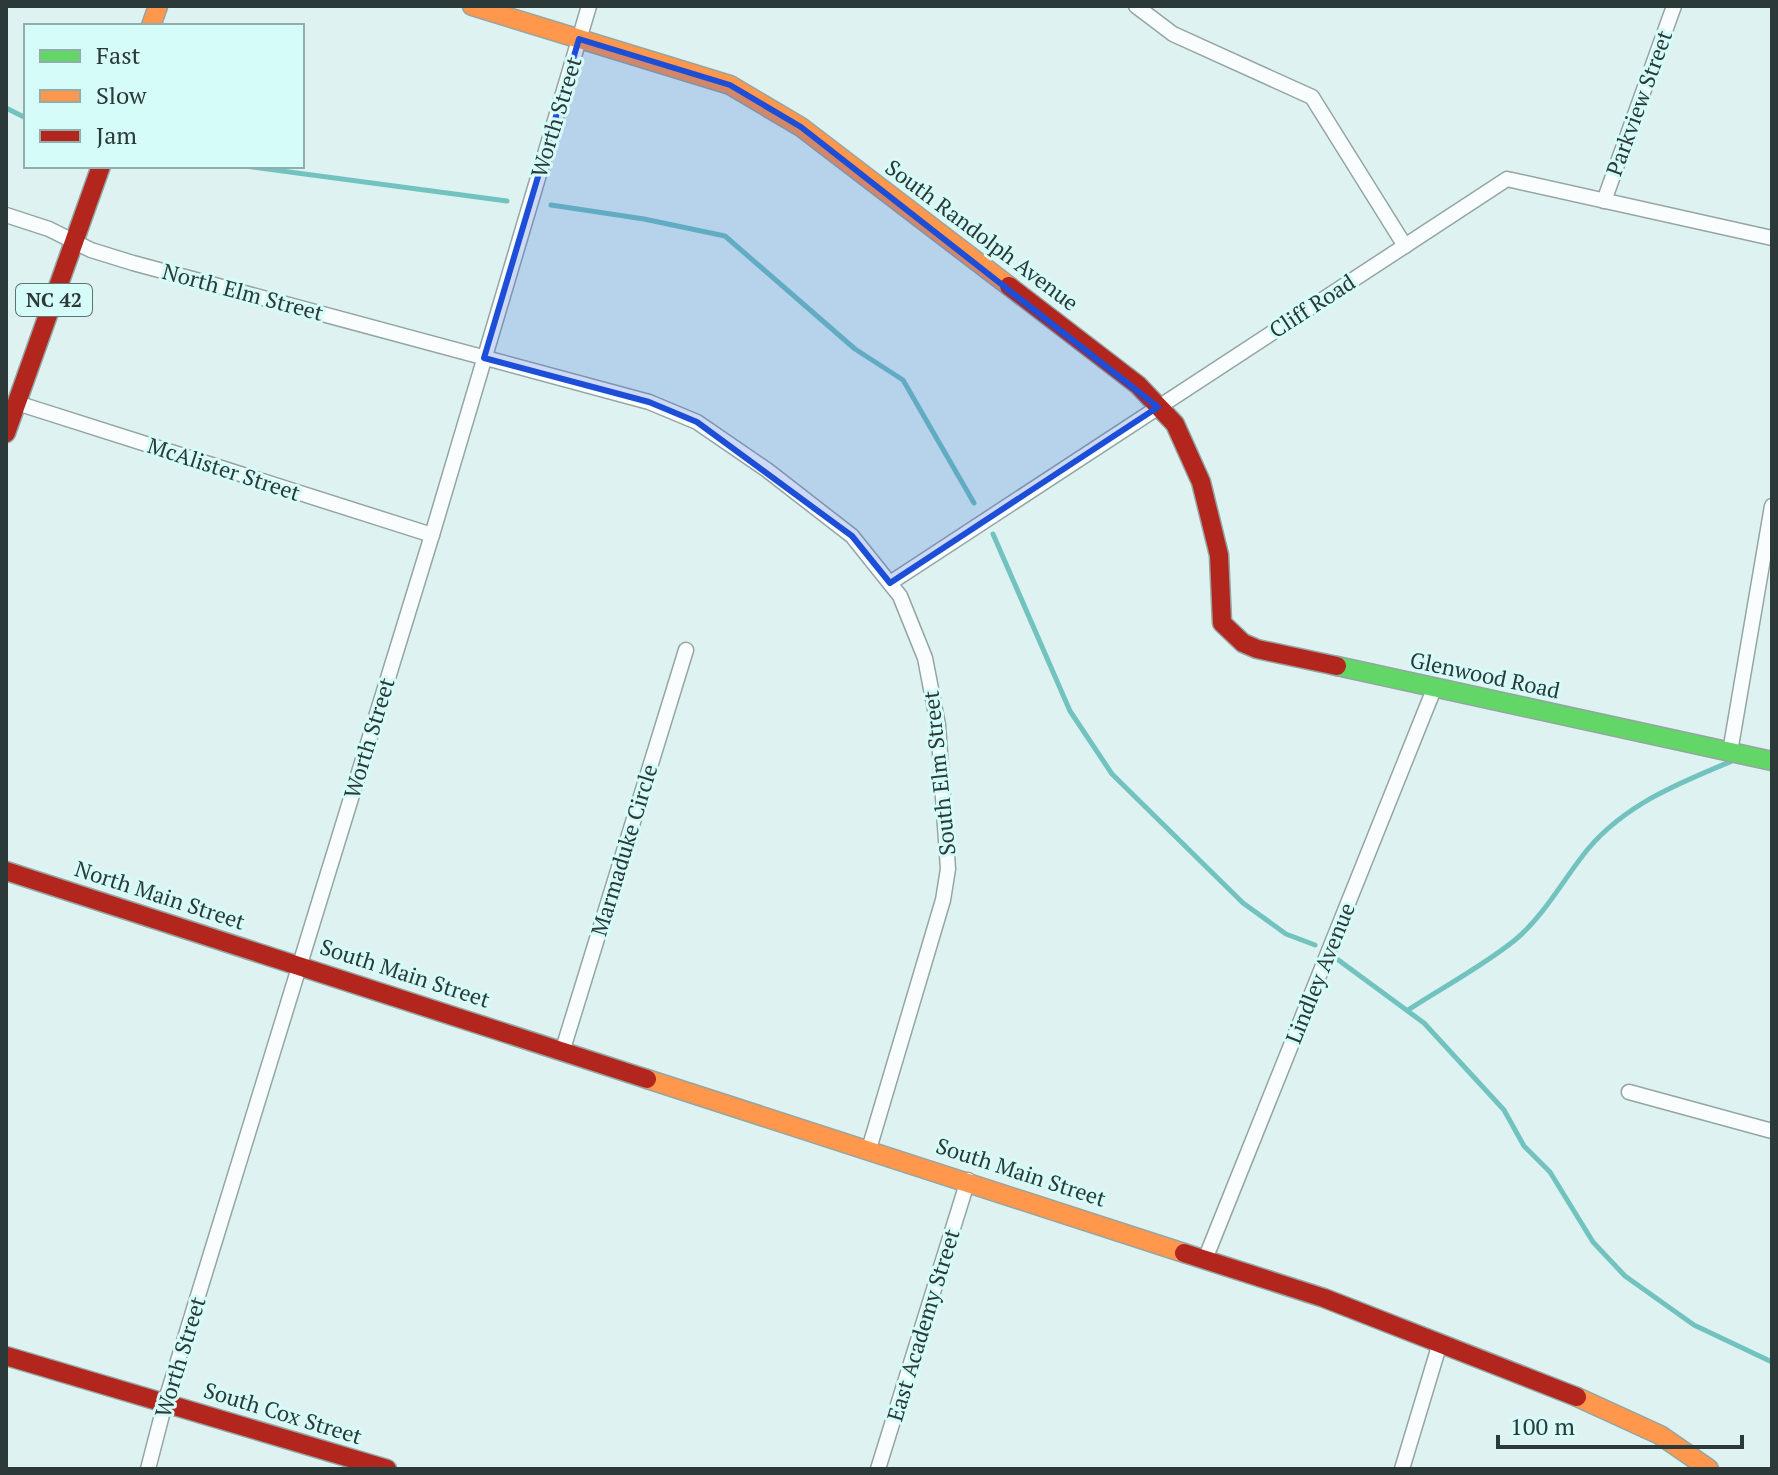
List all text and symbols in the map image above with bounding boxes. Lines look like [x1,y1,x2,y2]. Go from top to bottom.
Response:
legend [24,24,304,168]
street label: Parkview Street [1599,26,1678,180]
text: Fast [96,39,141,71]
street label: Worth Street [523,53,588,181]
text: Slow [96,79,147,111]
text: Jam [96,119,137,151]
street label: South Randolph Avenue [880,152,1085,317]
street label: North Elm Street [159,256,327,327]
street label: Cliff Road [1263,267,1360,344]
road number: NC 42 [16,284,92,316]
street label: McAlister Street [144,430,304,507]
street label: Glenwood Road [1407,644,1563,705]
street label: Worth Street [336,674,401,802]
street label: South Elm Street [915,689,962,857]
street label: Marmaduke Circle [584,760,663,939]
street label: North Main Street [71,853,249,936]
street label: Lindley Avenue [1278,898,1361,1047]
street label: South Main Street [317,931,494,1014]
street label: South Main Street [933,1130,1110,1213]
street label: East Academy Street [879,1225,966,1425]
street label: Worth Street [147,1293,212,1421]
street label: South Cox Street [200,1375,366,1450]
scale bar [1498,1399,1742,1449]
text: 100 m [1510,1410,1575,1442]

